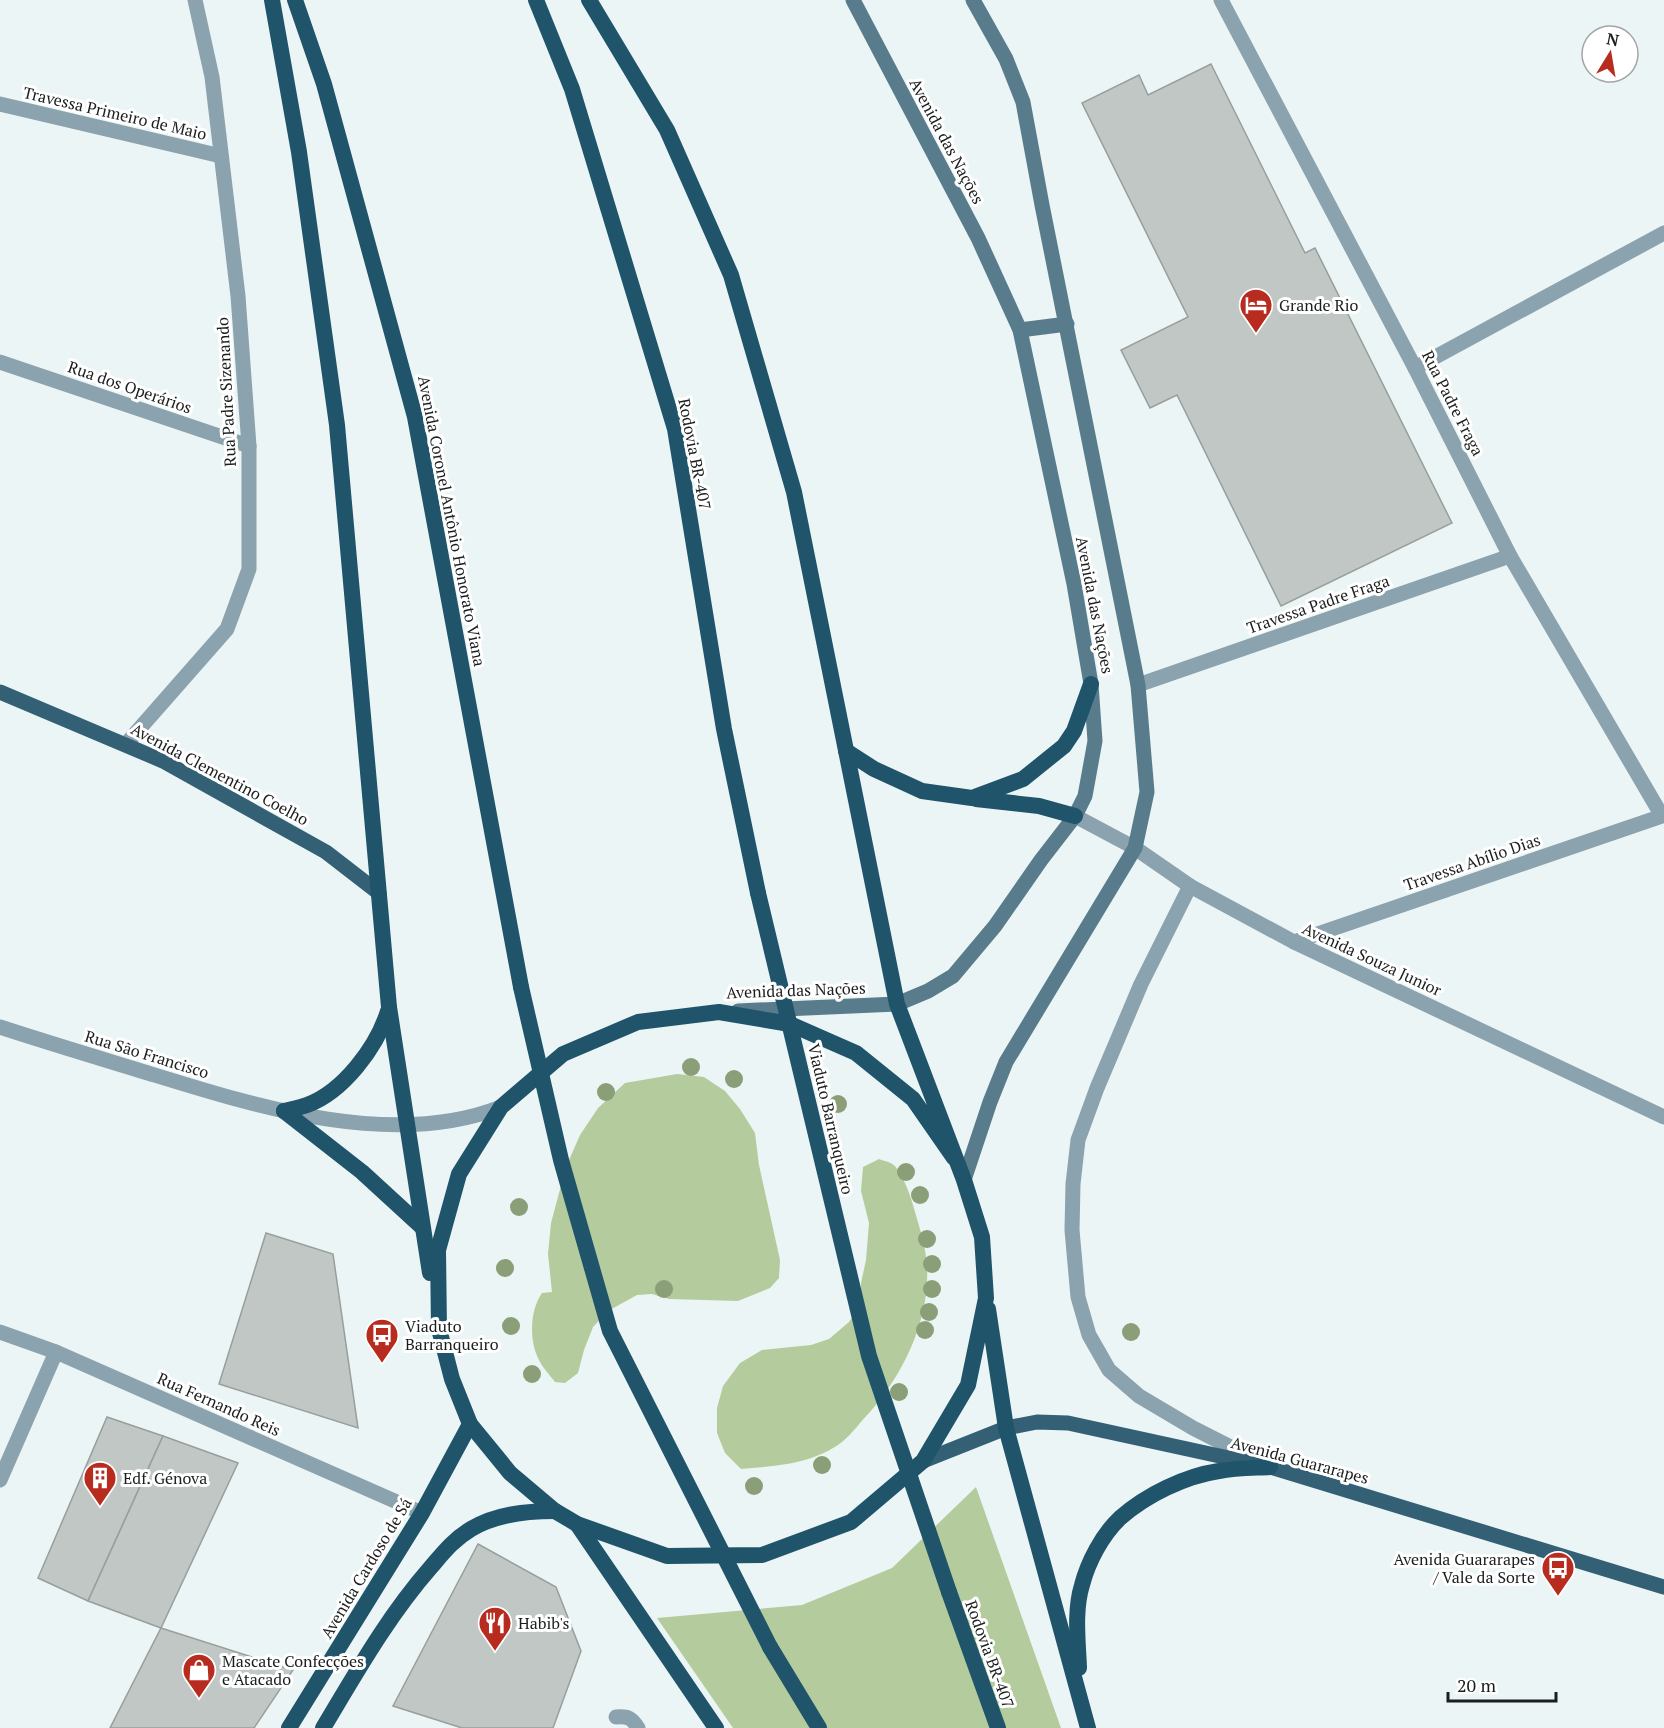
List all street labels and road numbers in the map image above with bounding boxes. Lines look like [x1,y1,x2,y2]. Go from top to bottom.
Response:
street label: Avenida das Nações [905,74,989,208]
street label: Travessa Primeiro de Maio [21,81,209,145]
street label: Rua Padre Sizenando [211,316,241,467]
street label: Rua Padre Fraga [1417,347,1489,459]
street label: Rua dos Operários [65,355,195,419]
street label: Avenida Coronel Antônio Honorato Viana [413,374,491,668]
street label: Rodovia BR-407 [673,396,717,512]
street label: Avenida das Nações [1071,534,1119,676]
street label: Travessa Padre Fraga [1244,569,1392,639]
street label: Avenida Clementino Coelho [127,718,313,830]
street label: Travessa Abílio Dias [1401,828,1543,896]
street label: Avenida Souza Junior [1299,917,1446,1001]
street label: Avenida das Nações [726,977,866,1003]
street label: Rua São Francisco [82,1025,212,1083]
street label: Viaduto Barranqueiro [803,1041,859,1197]
street label: Rua Fernando Reis [154,1367,284,1441]
street label: Avenida Guararapes [1229,1431,1371,1489]
street label: Avenida Cardoso de Sá [315,1494,417,1642]
street label: Rodovia BR-407 [960,1597,1020,1711]

